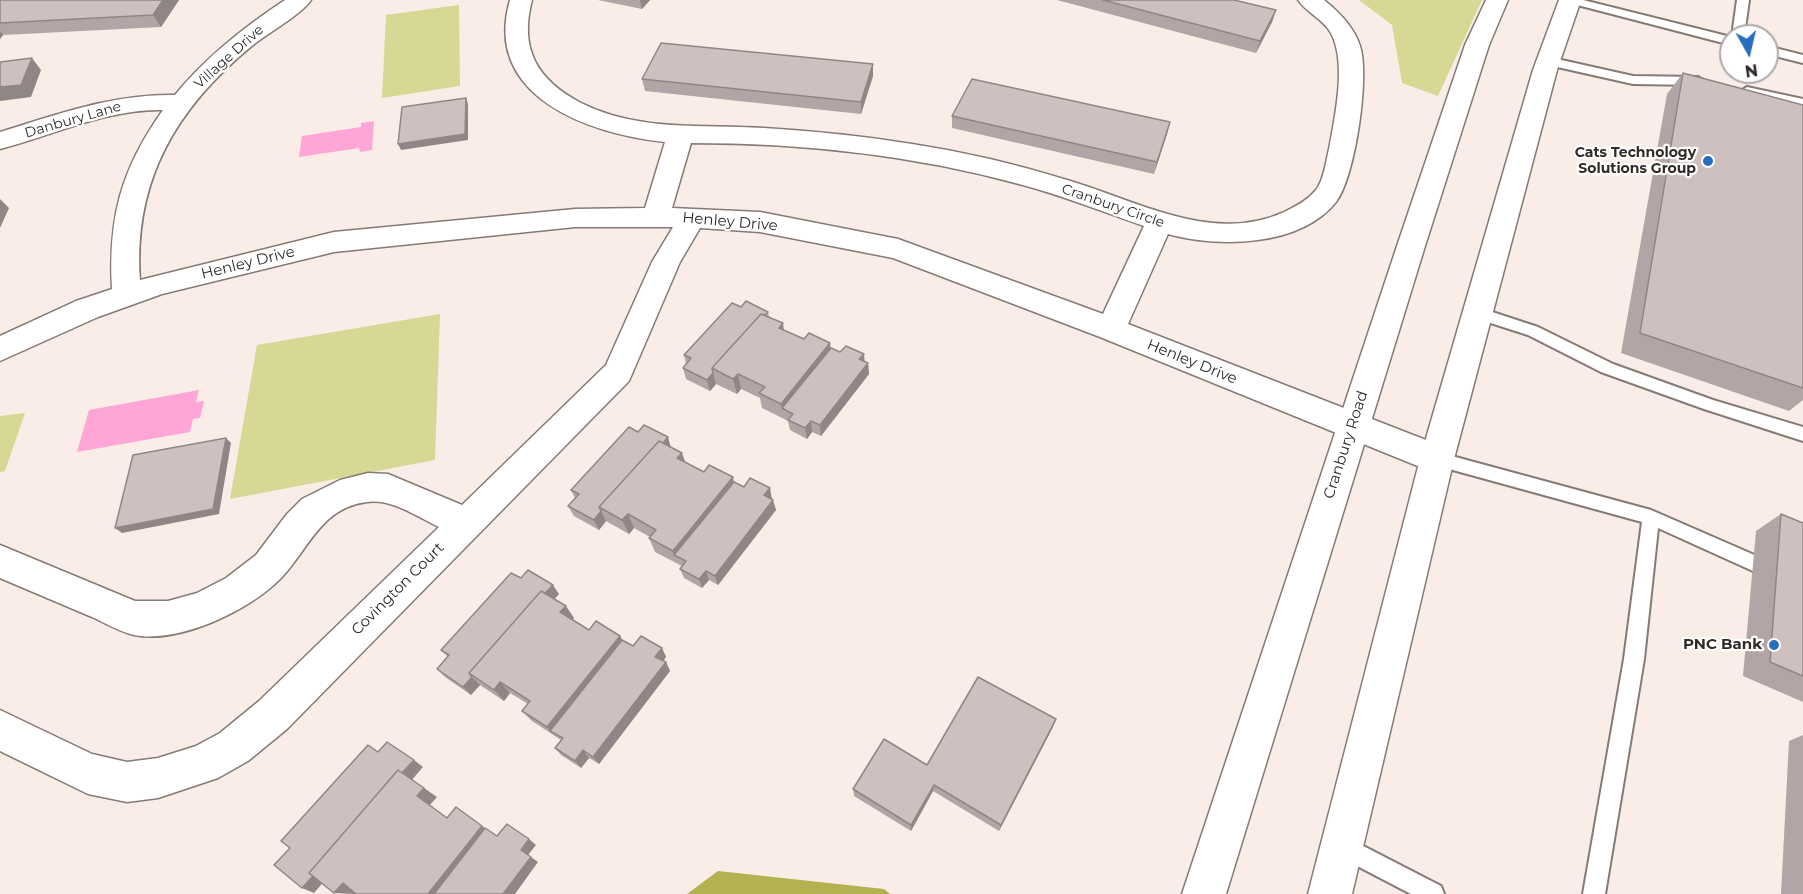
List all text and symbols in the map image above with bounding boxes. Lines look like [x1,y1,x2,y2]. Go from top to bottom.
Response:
street label: Village Drive [191,21,267,93]
north arrow [1719,24,1779,84]
text: N [1744,60,1759,81]
street label: Danbury Lane [23,98,123,142]
place label: Cats Technology Solutions Group [1575,145,1696,178]
marker: Cats Technology Solutions Group [1701,154,1715,168]
street label: Cranbury Circle [1059,181,1167,231]
street label: Henley Drive [682,209,778,235]
street label: Henley Drive [199,243,297,283]
street label: Henley Drive [1144,336,1240,388]
street label: Cranbury Road [1320,389,1372,501]
street label: Covington Court [348,539,448,639]
place label: PNC Bank [1683,636,1762,654]
marker: PNC Bank [1767,638,1781,652]

